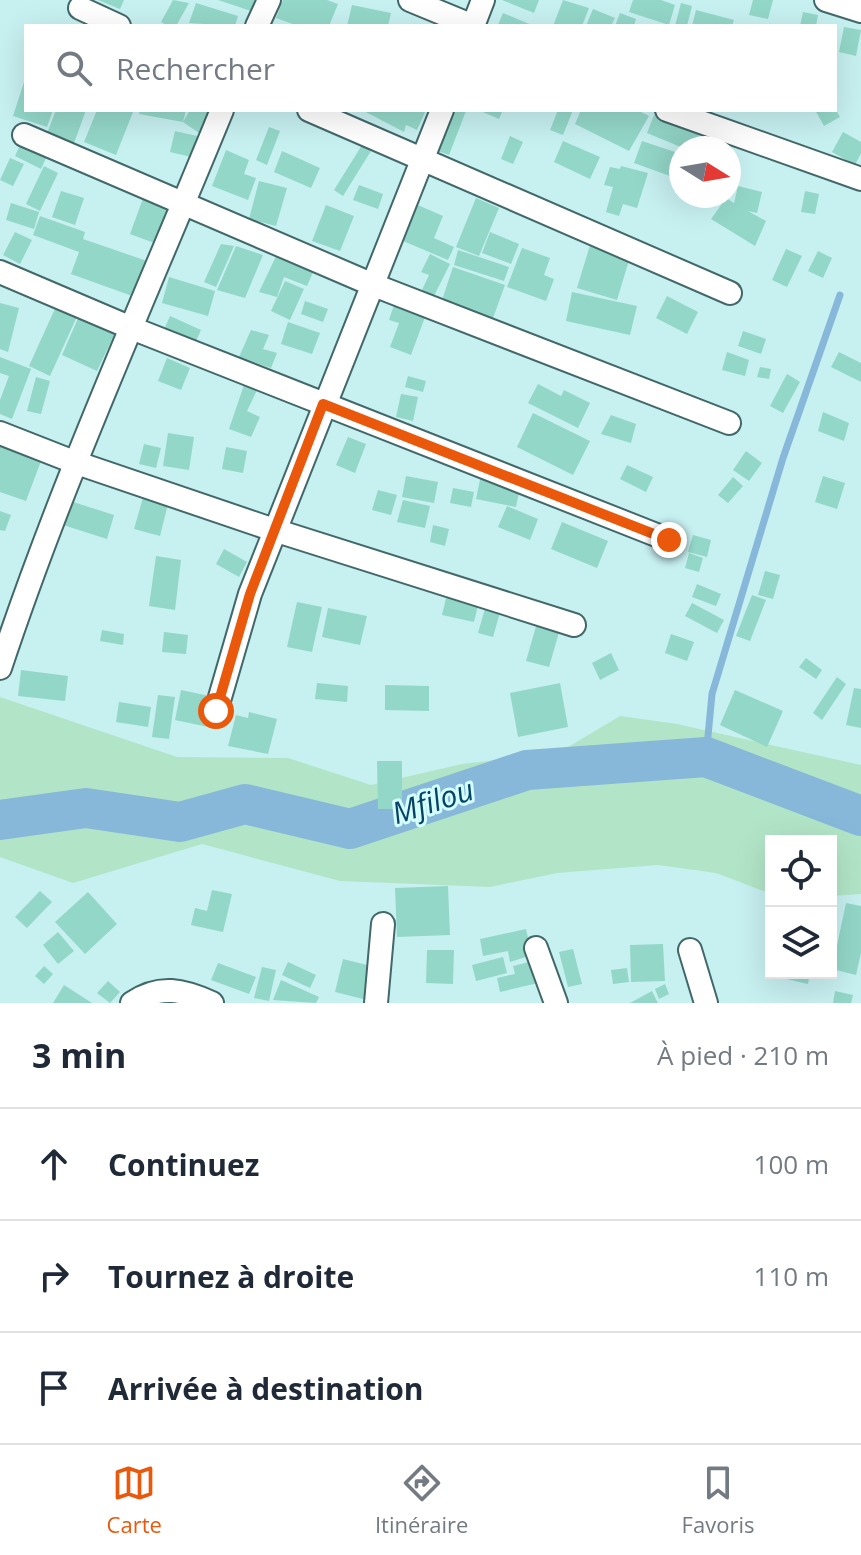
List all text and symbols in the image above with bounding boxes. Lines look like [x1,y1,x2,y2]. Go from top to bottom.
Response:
search box [24,24,837,112]
icon: search [52,46,96,90]
text: Rechercher [116,48,275,89]
north arrow [669,136,741,208]
route end [651,522,687,558]
route start [198,693,234,729]
water label: Mfilou [386,768,479,833]
map controls [765,835,837,979]
button: locate [765,835,837,907]
button: layers [765,907,837,979]
text: 3 min [32,1032,126,1078]
text: À pied · 210 m [657,1037,829,1073]
icon: ahead [32,1142,76,1186]
text: Continuez [108,1144,259,1185]
text: 100 m [754,1146,829,1182]
icon: right [32,1254,76,1298]
text: Tournez à droite [108,1256,354,1297]
text: 110 m [754,1258,829,1294]
icon: arrive [32,1366,76,1410]
text: Arrivée à destination [108,1368,423,1409]
tab: Carte [107,1461,162,1539]
tab: Itinéraire [375,1461,468,1539]
tab: Favoris [682,1461,754,1539]

